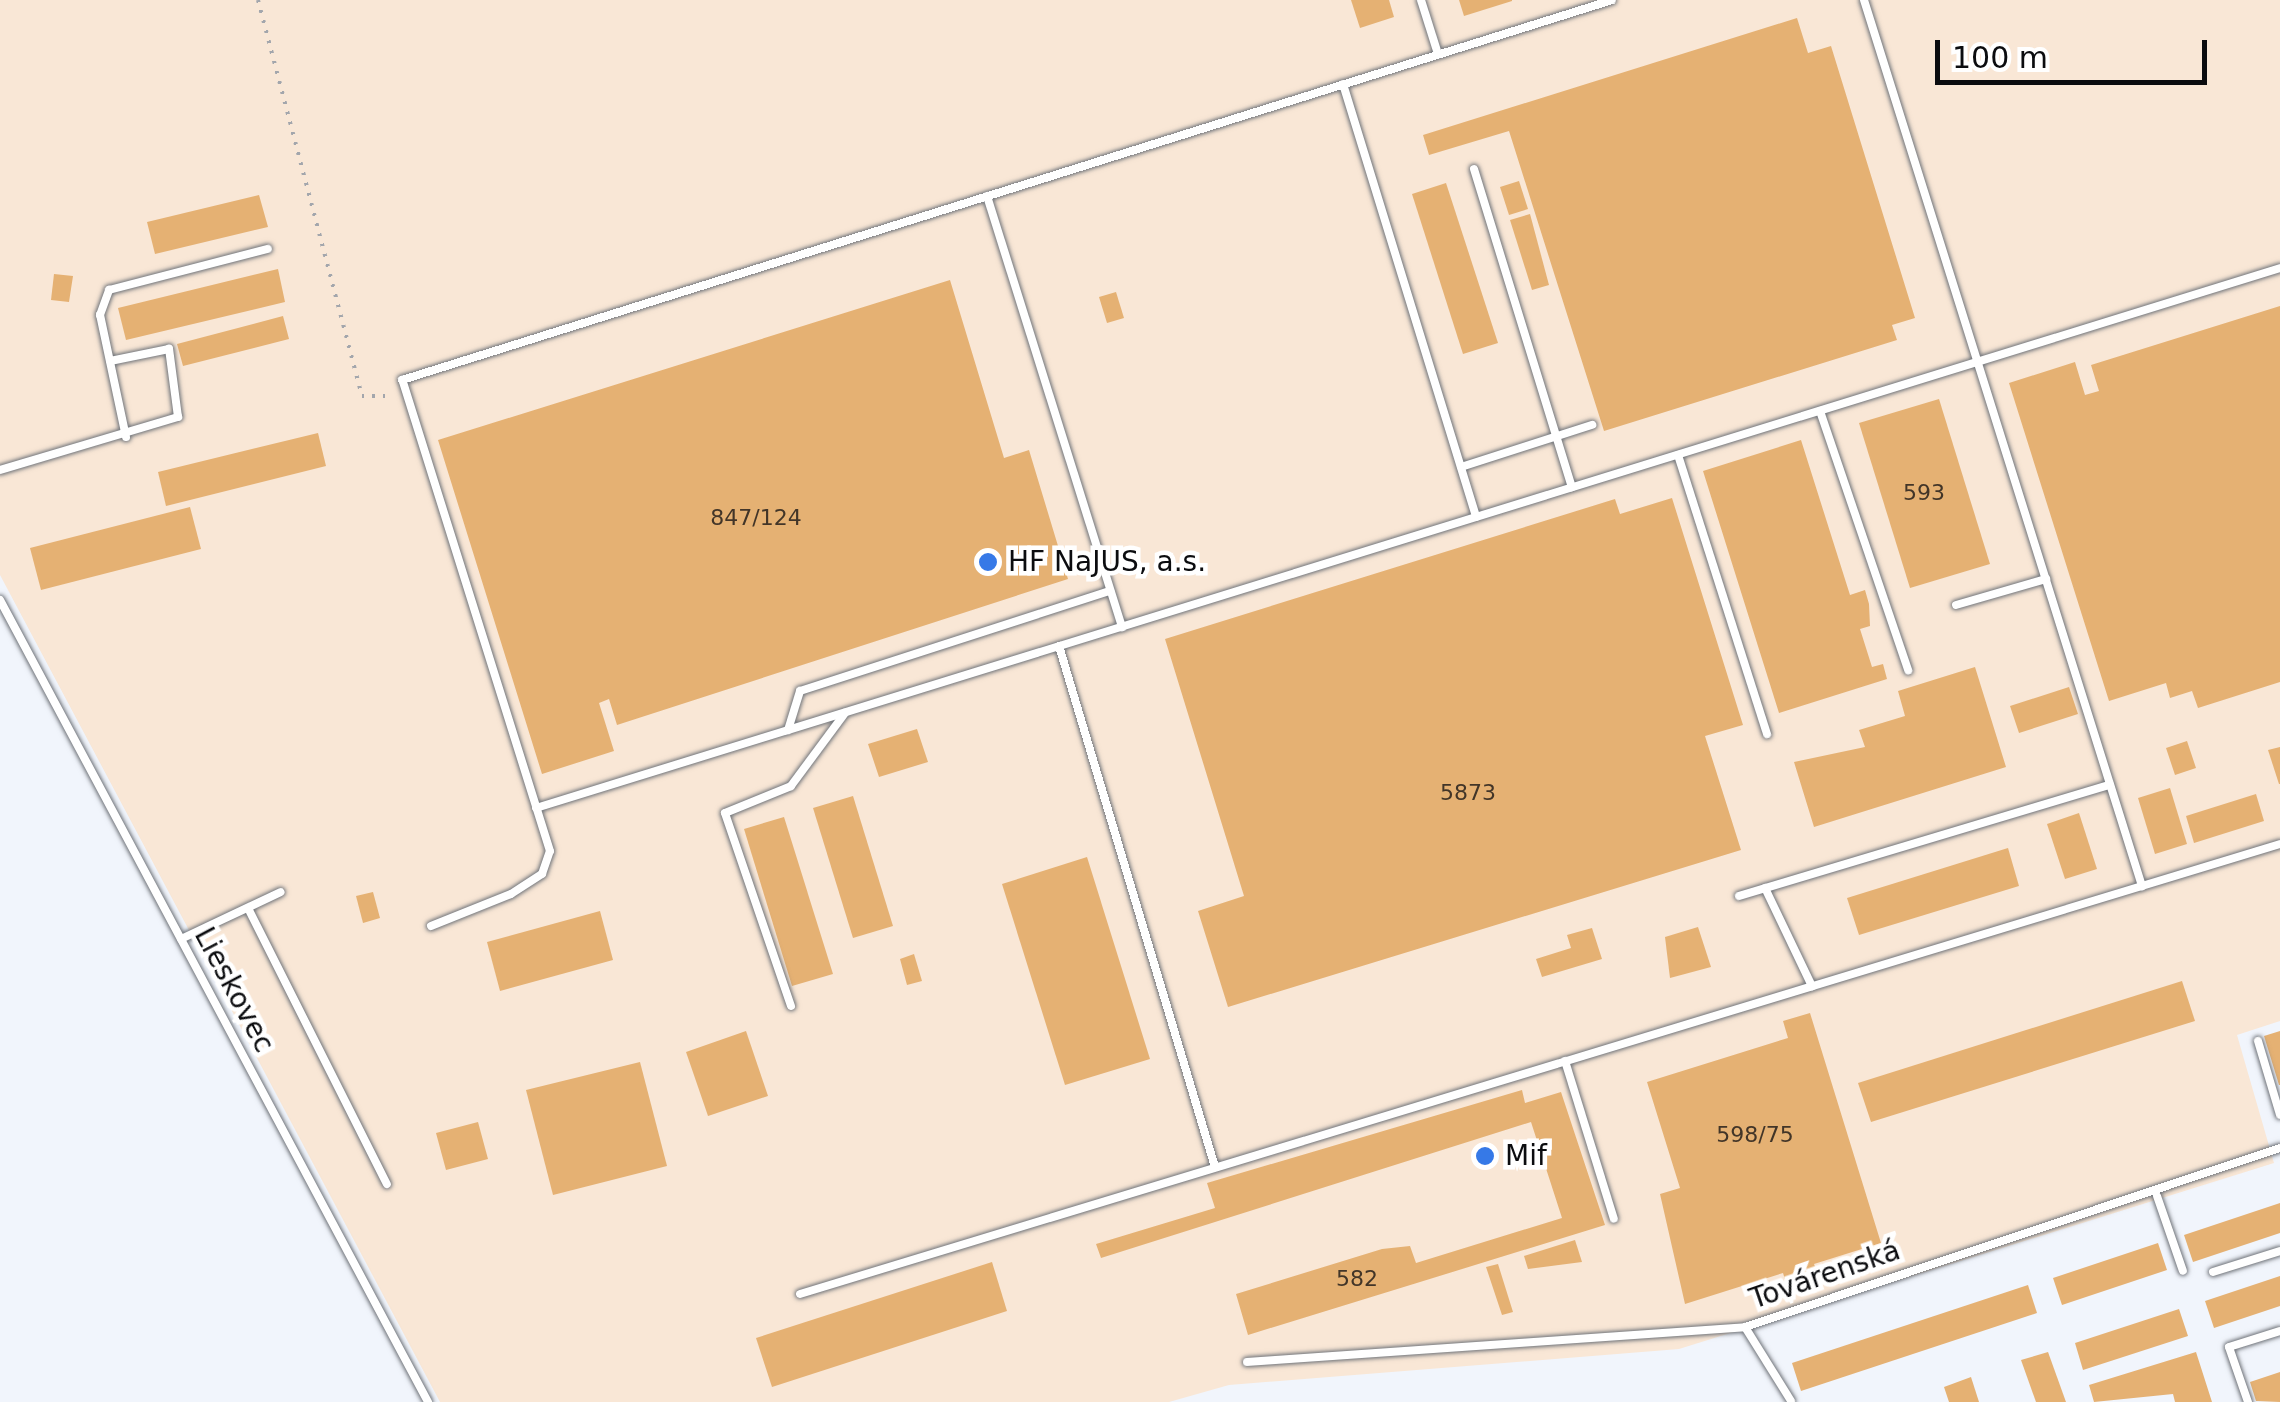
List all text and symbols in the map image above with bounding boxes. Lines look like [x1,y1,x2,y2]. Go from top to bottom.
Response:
scale bar [1940,20,2212,82]
text: 100 m [1952,40,2048,75]
house number: 593 [1903,480,1945,506]
house number: 847/124 [710,505,802,531]
place label: HF NaJUS, a.s. [1008,545,1206,579]
marker: HF NaJUS, a.s. [977,551,999,573]
house number: 5873 [1440,780,1496,806]
street label: Lieskovec [187,922,281,1058]
house number: 598/75 [1716,1122,1794,1148]
place label: Mif [1505,1139,1547,1173]
marker: Mif [1474,1145,1496,1167]
street label: Továrenská [1746,1234,1904,1316]
house number: 582 [1336,1266,1378,1292]

